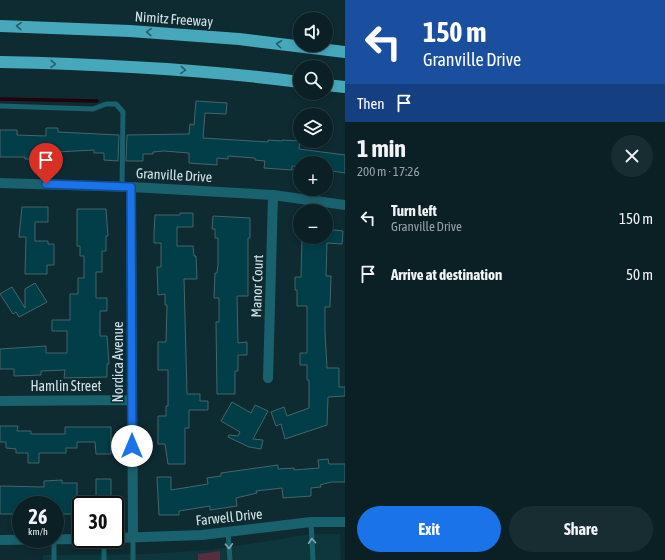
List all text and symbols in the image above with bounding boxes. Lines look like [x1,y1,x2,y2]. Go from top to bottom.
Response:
street label: Nimitz Freeway [134,8,214,30]
map controls [293,12,333,244]
button: sound [293,12,333,52]
icon: left [357,16,409,68]
text: 150 m [423,16,486,48]
one-way arrow [16,22,22,31]
one-way arrow [146,28,152,37]
one-way arrow [275,40,282,49]
text: Granville Drive [423,49,521,70]
one-way arrow [50,60,56,68]
button: search [293,60,333,100]
one-way arrow [180,66,186,74]
icon: arrive [393,92,415,114]
text: Then [357,95,385,112]
button: layers [293,108,333,148]
text: 1 min [357,135,406,162]
button: close [611,135,653,177]
pin [29,143,63,184]
icon: arrive [35,149,57,171]
button: + [293,156,333,196]
text: 200 m · 17:26 [357,164,420,179]
street label: Granville Drive [135,165,213,185]
text: Turn left [391,202,437,219]
button: − [293,204,333,244]
icon: left [357,207,379,229]
text: 150 m [619,210,653,227]
text: Granville Drive [391,219,462,234]
street label: Manor Court [248,254,266,318]
icon: arrive [357,263,379,285]
text: Arrive at destination [391,266,502,283]
text: 50 m [626,266,653,283]
street label: Nordica Avenue [110,321,126,403]
street label: Hamlin Street [30,378,102,394]
position arrow [111,425,153,467]
speed limit sign: 30 [72,496,124,548]
text: 26 [29,505,47,528]
street label: Farwell Drive [195,506,263,528]
button: Exit [357,506,501,552]
button: Share [509,506,653,552]
text: km/h [28,526,48,537]
one-way arrow [308,538,317,544]
one-way arrow [225,543,233,549]

